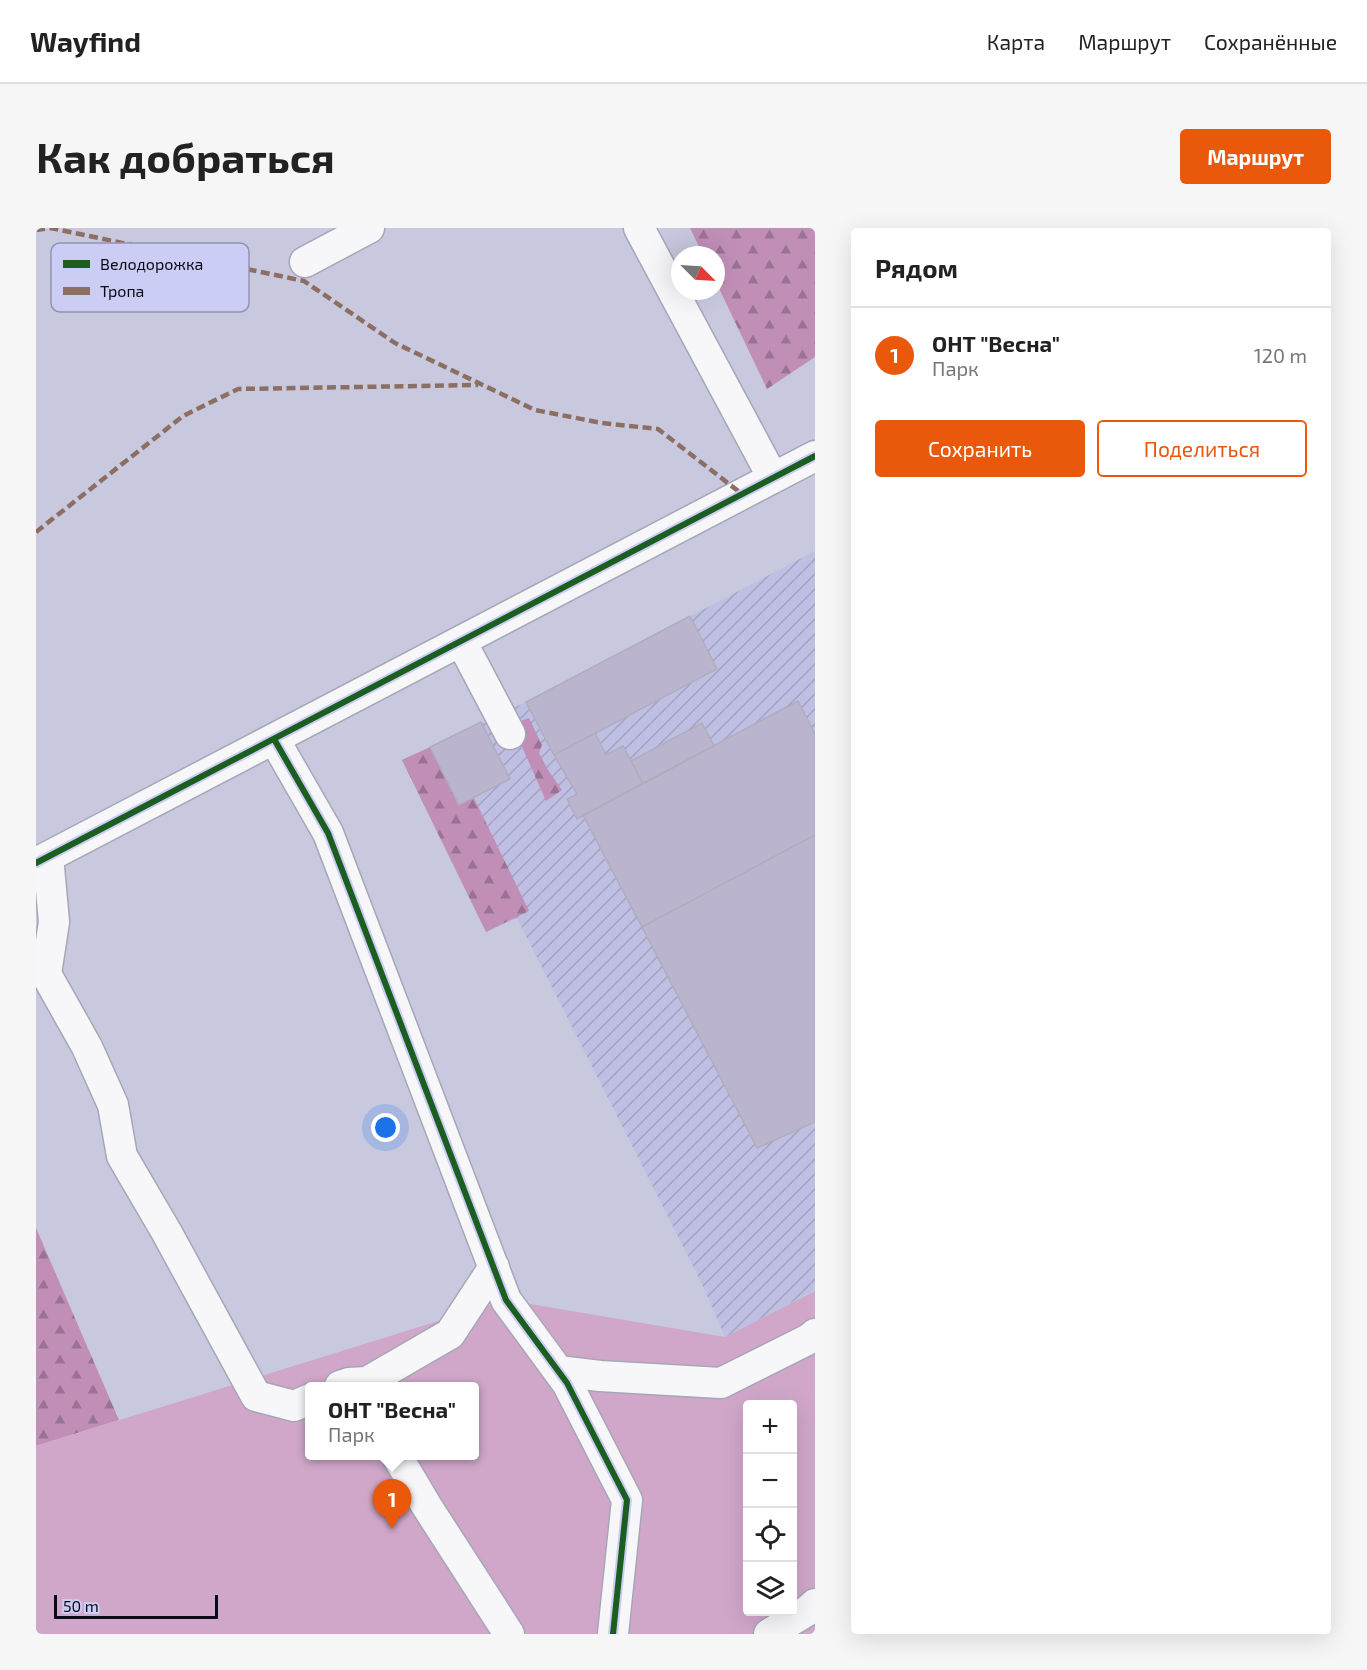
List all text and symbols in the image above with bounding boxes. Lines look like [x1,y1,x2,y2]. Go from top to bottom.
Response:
text: Wayfind [30,24,141,58]
text: Карта [987,29,1045,54]
text: Маршрут [1078,29,1171,54]
text: Сохранённые [1204,29,1337,54]
button: Маршрут [1180,129,1331,184]
text: Как добраться [36,131,335,181]
legend [51,243,249,312]
north arrow [671,246,725,300]
text: Рядом [875,252,958,283]
text: Велодорожка [100,254,203,273]
text: Тропа [100,281,144,300]
text: ОНТ "Весна" [932,330,1060,356]
text: 1 [890,343,899,367]
text: 120 m [1254,343,1307,367]
text: Парк [932,356,979,380]
button: Сохранить [875,420,1085,477]
button: Поделиться [1097,420,1307,477]
your location [371,1113,400,1142]
popup [305,1382,479,1460]
text: ОНТ "Весна" [328,1396,456,1422]
map controls [743,1400,797,1616]
button: + [743,1400,797,1454]
text: Парк [328,1422,375,1446]
button: − [743,1454,797,1508]
pin: 1 [372,1480,412,1529]
button: locate [743,1508,797,1562]
button: layers [743,1562,797,1616]
scale bar [54,1592,218,1620]
text: 50 m [63,1596,99,1615]

